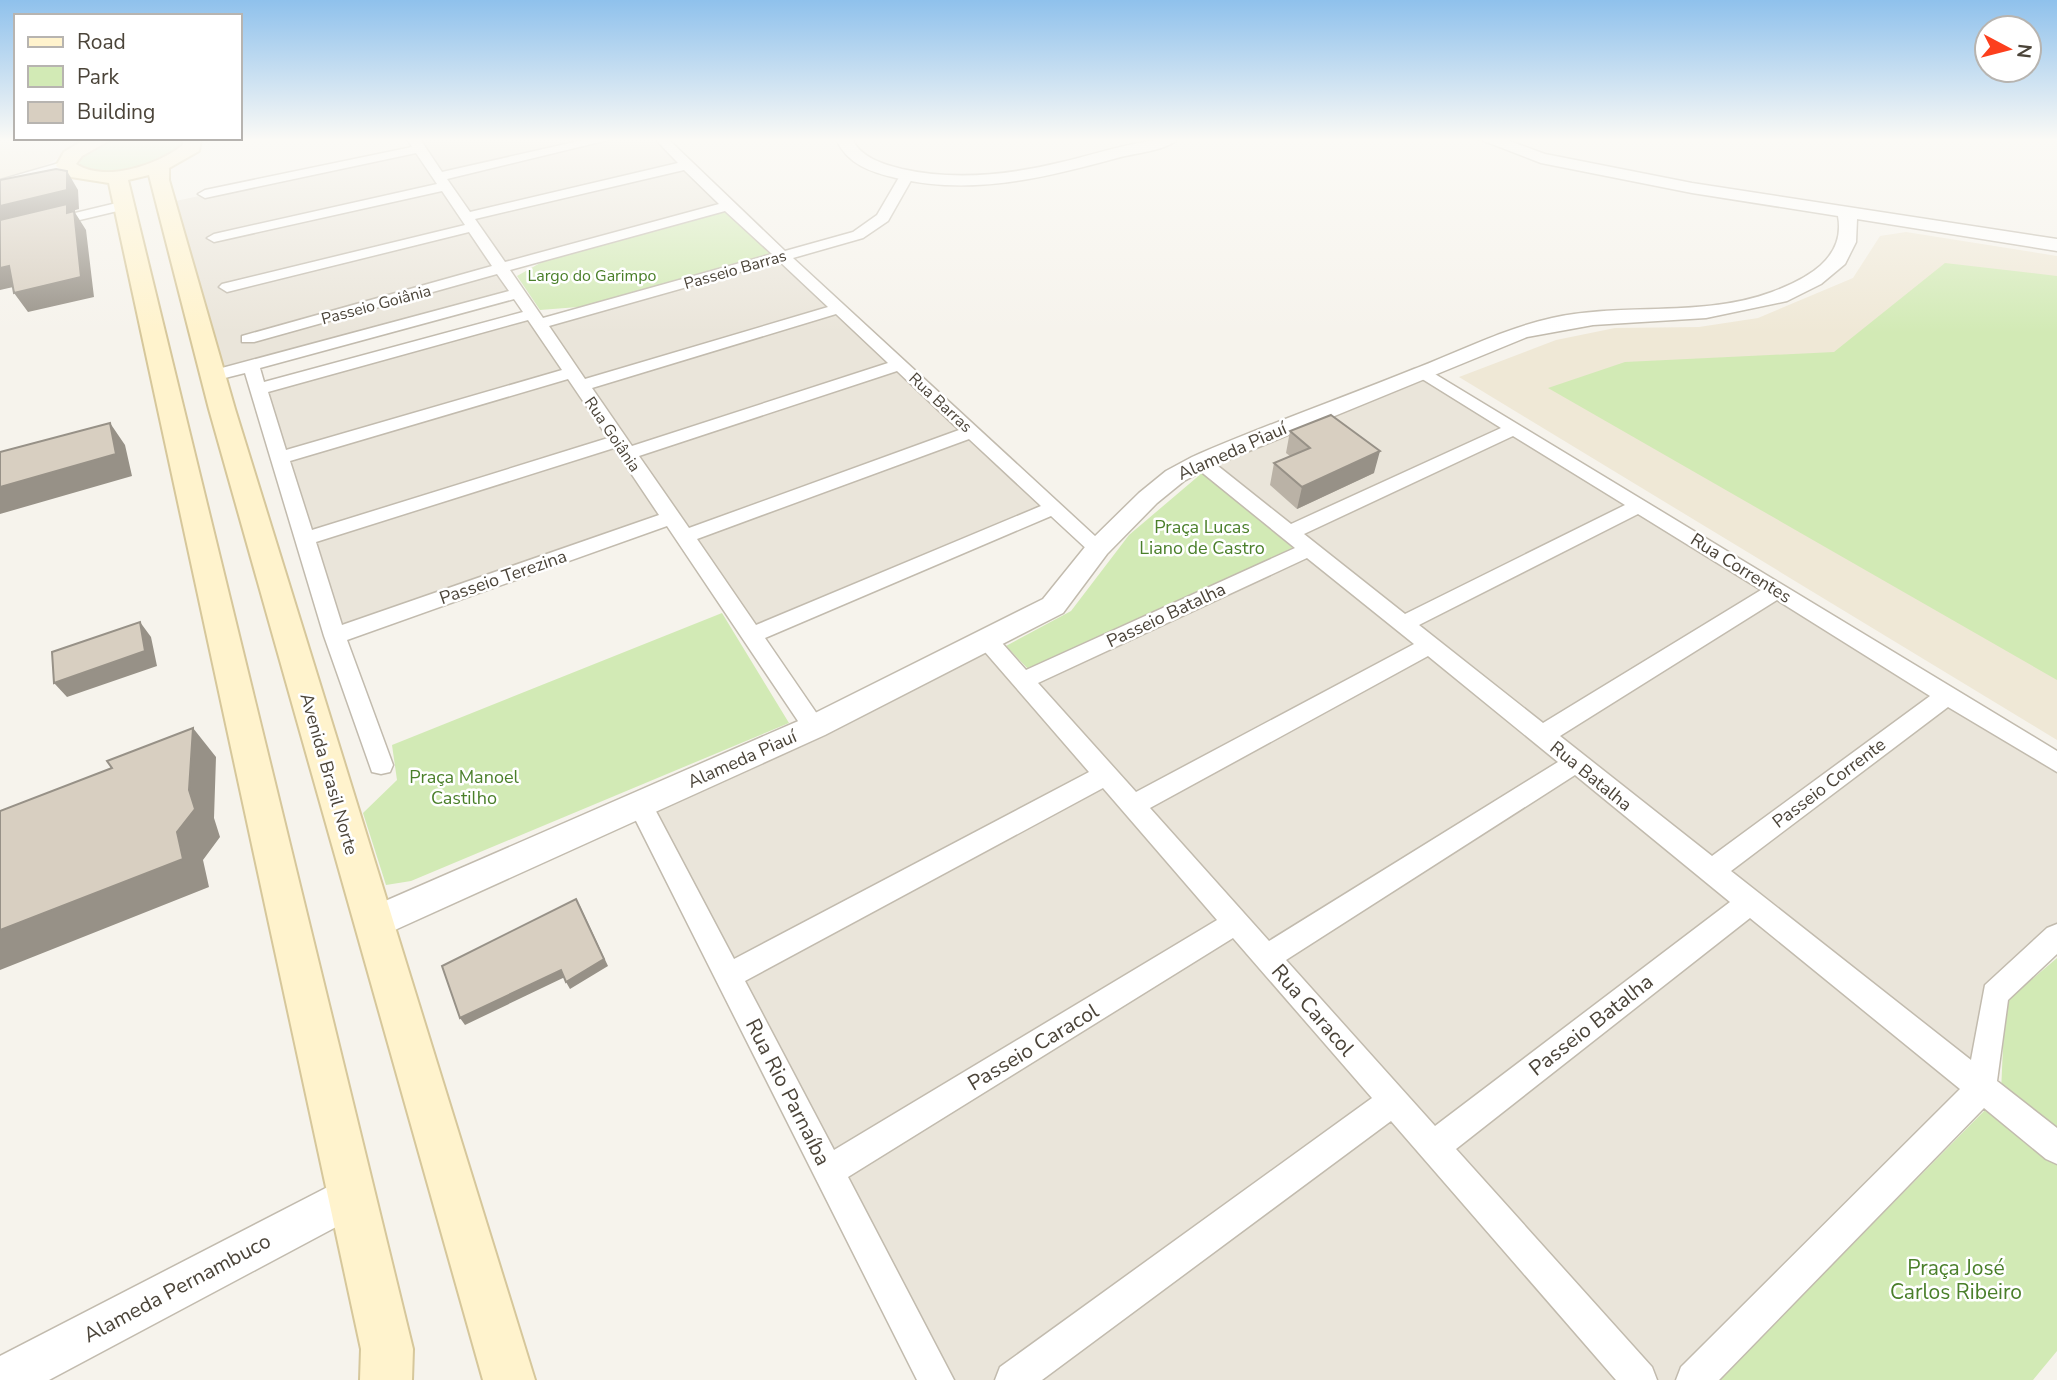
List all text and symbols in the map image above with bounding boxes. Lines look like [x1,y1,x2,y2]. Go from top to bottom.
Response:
legend [14,14,242,140]
north arrow [1973,14,2043,84]
text: Road [77,28,126,56]
text: N [2010,42,2038,60]
text: Park [77,63,119,91]
text: Building [77,98,155,126]
street label: Passeio Barras [681,245,789,295]
park label: Largo do Garimpo [528,265,657,287]
street label: Passeio Goiânia [319,280,434,330]
street label: Rua Barras [904,368,977,438]
street label: Rua Goiânia [579,393,645,476]
street label: Alameda Piauí [1174,416,1291,486]
park label: Praça Lucas Liano de Castro [1139,515,1265,560]
street label: Rua Correntes [1686,527,1796,609]
street label: Passeio Terezina [436,544,570,610]
street label: Passeio Batalha [1103,577,1229,653]
street label: Avenida Brasil Norte [294,690,364,858]
street label: Alameda Piauí [684,724,801,794]
street label: Passeio Corrente [1767,732,1891,834]
street label: Rua Batalha [1545,736,1637,816]
park label: Praça Manoel Castilho [409,765,519,810]
street label: Rua Caracol [1265,958,1361,1062]
street label: Passeio Batalha [1523,968,1659,1082]
street label: Passeio Caracol [962,996,1104,1097]
street label: Rua Rio Parnaíba [739,1014,837,1170]
street label: Alameda Pernambuco [78,1227,276,1349]
park label: Praça José Carlos Ribeiro [1890,1254,2022,1306]

